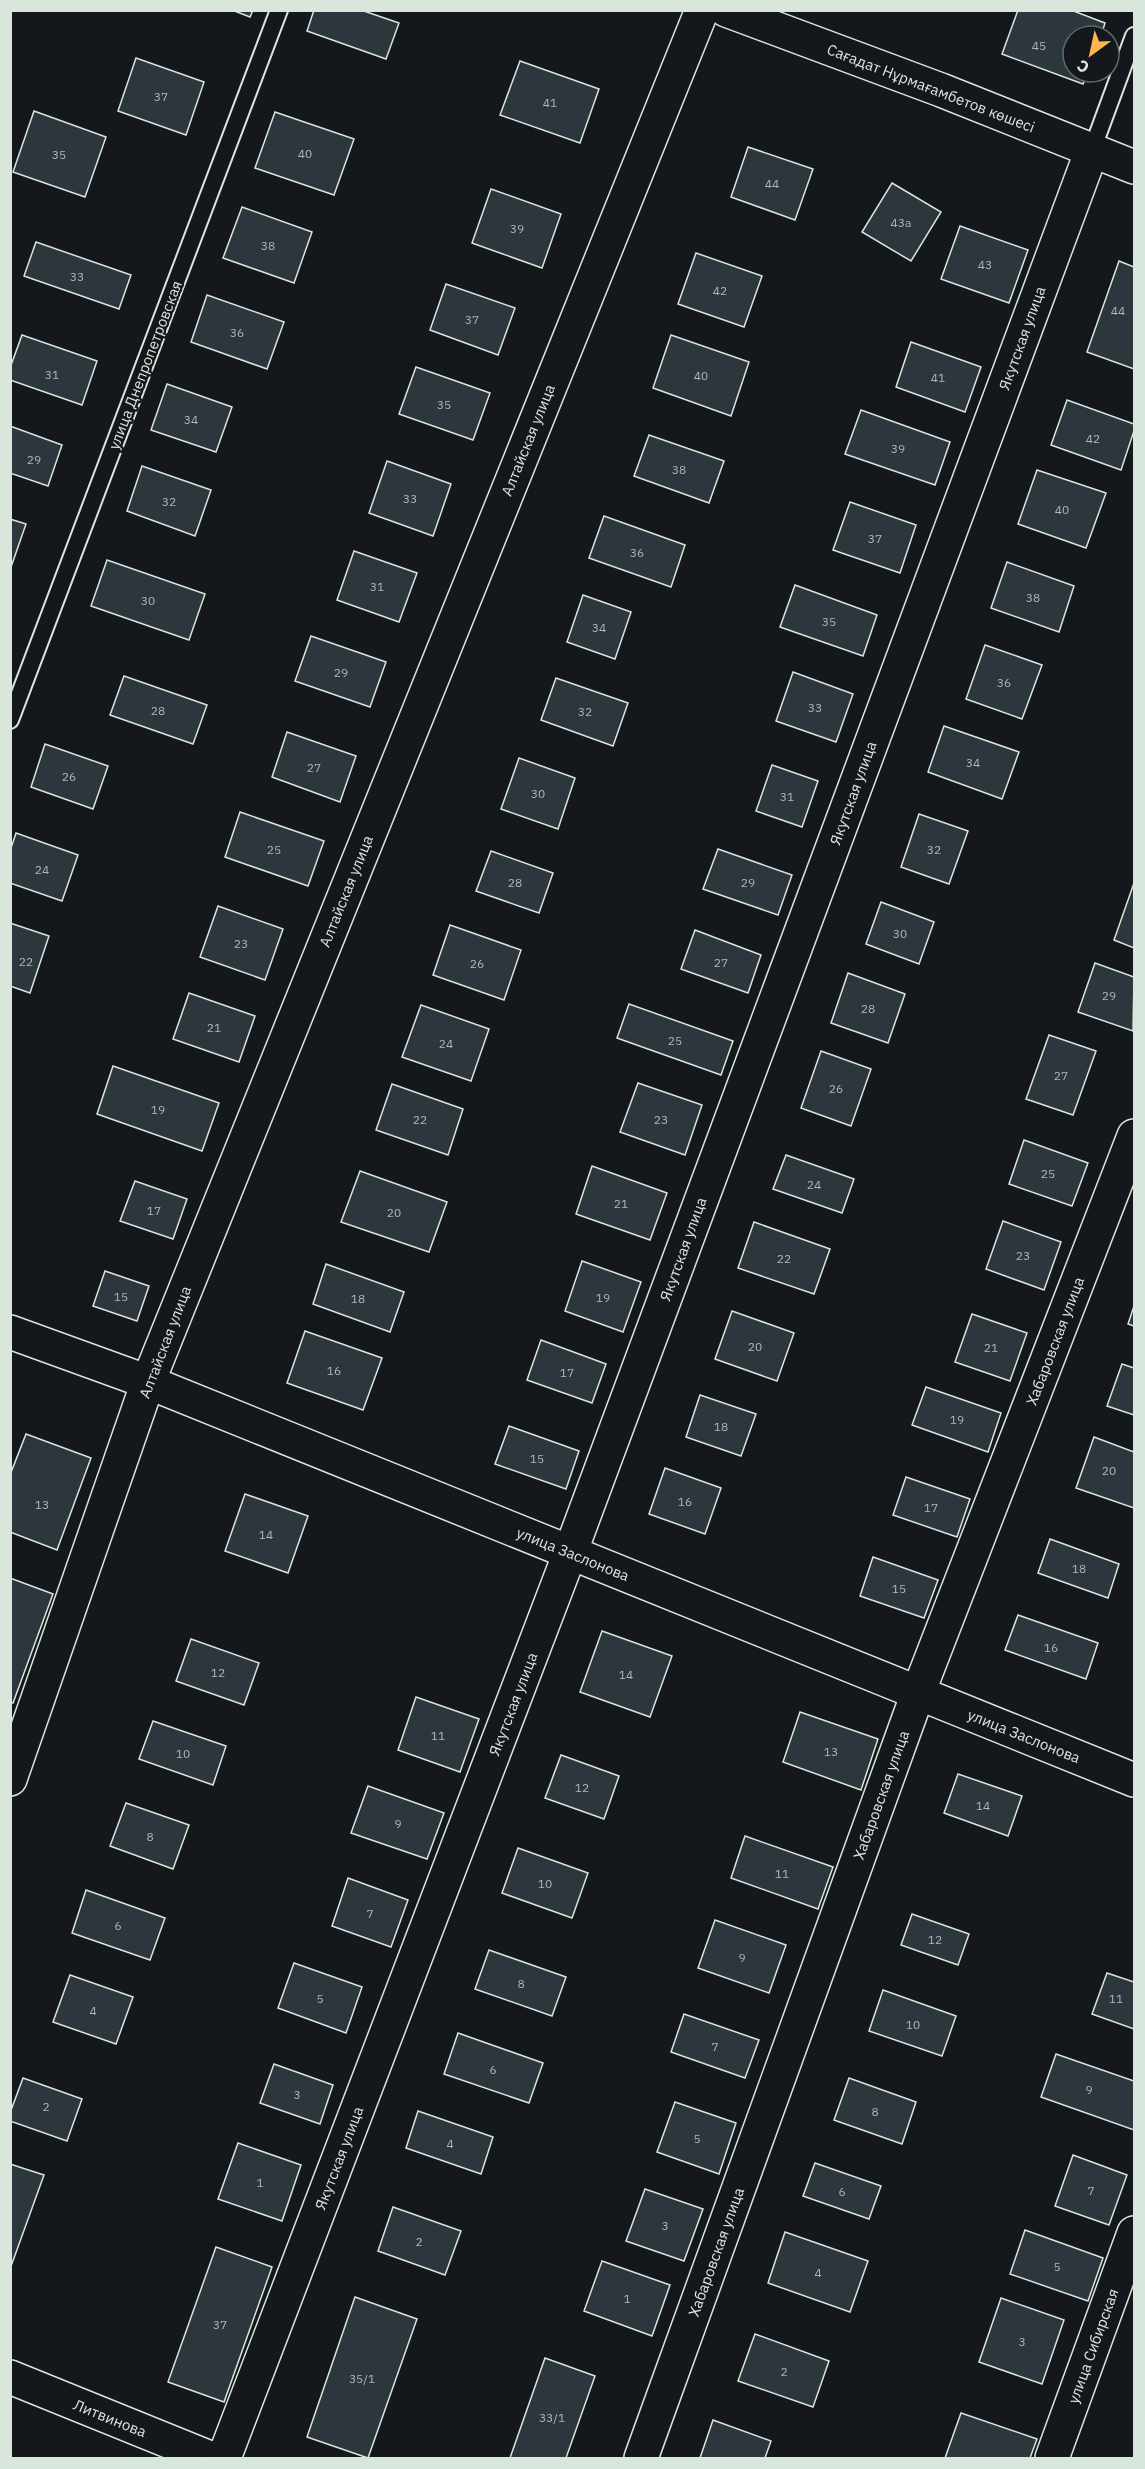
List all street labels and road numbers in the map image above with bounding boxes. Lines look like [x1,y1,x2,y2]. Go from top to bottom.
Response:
street label: Сағадат Нұрмағамбетов көшесі [824,39,1038,137]
street label: улица Днепропетровская [104,278,186,452]
street label: Якутская улица [994,283,1050,393]
street label: Алтайская улица [497,381,559,499]
street label: Якутская улица [825,738,881,848]
street label: Алтайская улица [315,832,377,950]
street label: Якутская улица [655,1194,711,1304]
street label: Хабаровская улица [1022,1274,1088,1408]
street label: Алтайская улица [135,1283,195,1401]
street label: улица Заслонова [514,1523,632,1585]
street label: Якутская улица [485,1650,541,1758]
street label: улица Заслонова [965,1705,1083,1767]
street label: Хабаровская улица [849,1728,913,1862]
street label: Якутская улица [311,2104,367,2212]
street label: Хабаровская улица [684,2185,748,2319]
street label: улица Сибирская [1063,2286,1123,2406]
street label: Литвинова [71,2395,149,2441]

